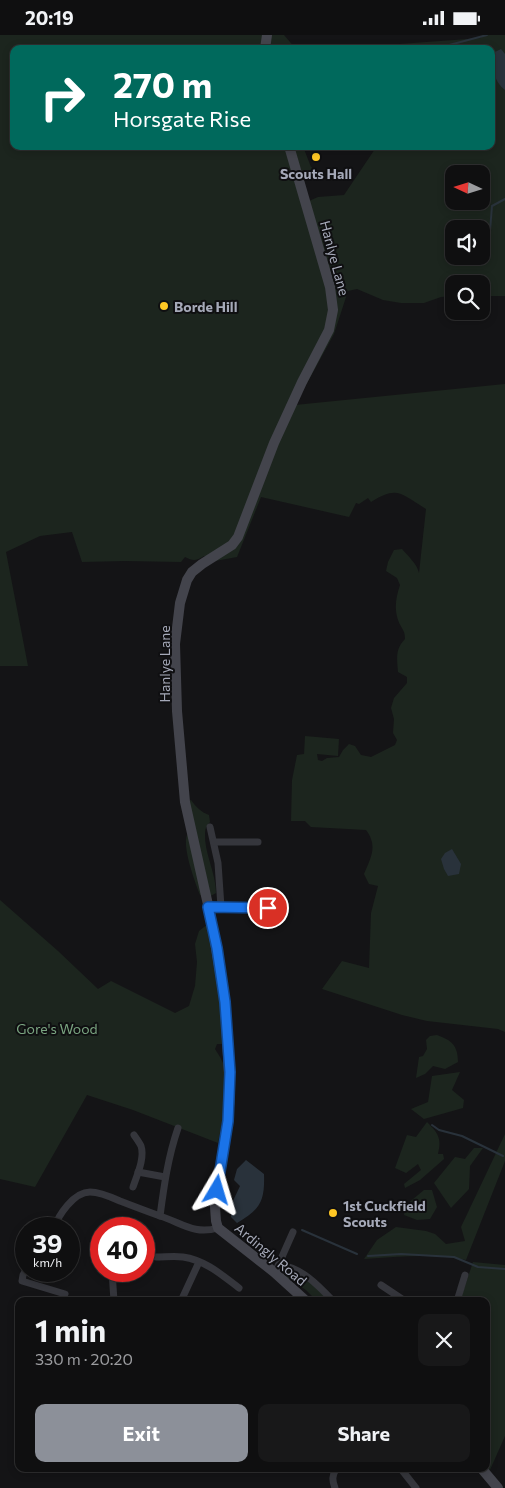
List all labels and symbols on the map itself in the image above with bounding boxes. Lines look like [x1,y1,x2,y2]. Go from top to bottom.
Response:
marker: Scouts Hall [310,151,322,163]
place label: Scouts Hall [280,165,352,182]
north arrow [445,165,490,210]
street label: Hanlye Lane [317,219,353,297]
place label: Borde Hill [174,298,237,315]
marker: Borde Hill [158,300,170,312]
street label: Hanlye Lane [156,625,173,703]
pin [247,887,289,929]
park label: Gore's Wood [16,1020,98,1037]
position arrow [190,1163,242,1215]
place label: 1st Cuckfield Scouts [343,1197,426,1230]
marker: 1st Cuckfield Scouts [327,1207,339,1219]
speed limit sign: 40 [90,1217,155,1282]
street label: Ardingly Road [232,1219,310,1289]

